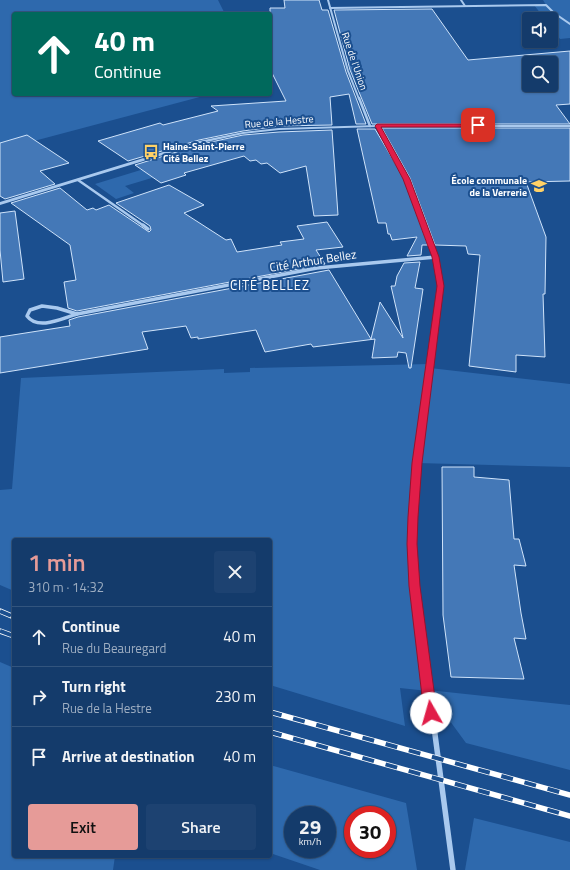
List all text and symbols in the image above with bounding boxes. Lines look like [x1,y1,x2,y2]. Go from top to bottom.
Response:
map controls [522,12,558,92]
button: sound [522,12,558,48]
text: 40 m [94,19,155,62]
icon: ahead [28,28,80,80]
street label: Rue de l'Union [338,30,371,92]
button: search [522,56,558,92]
text: Continue [94,58,161,85]
pin [461,108,495,142]
street label: Rue de la Hestre [244,111,314,132]
icon: arrive [467,114,489,136]
place label: Haine-Saint-Pierre Cité Bellez [163,139,244,166]
bus stop icon: Haine-Saint-Pierre Cité Bellez [142,143,160,161]
place label: École communale de la Verrerie [451,173,527,200]
school or university icon: École communale de la Verrerie [530,177,548,195]
street label: Cité Arthur Bellez [268,244,358,277]
district label: CITÉ BELLEZ [230,275,310,295]
text: 1 min [28,544,86,580]
button: close [214,551,256,593]
text: 310 m · 14:32 [28,577,104,597]
text: Continue [62,615,120,638]
text: 40 m [223,625,256,648]
icon: ahead [28,626,50,648]
text: Rue du Beauregard [62,638,166,658]
text: Turn right [62,675,126,698]
text: 230 m [215,685,256,708]
icon: right [28,686,50,708]
position arrow [410,692,452,734]
text: Rue de la Hestre [62,698,152,718]
text: Arrive at destination [62,745,195,768]
text: 40 m [223,745,256,768]
icon: arrive [28,746,50,768]
button: Exit [28,804,138,850]
button: Share [146,804,256,850]
speed limit sign: 30 [344,806,396,858]
text: 29 [299,811,321,842]
text: km/h [299,834,321,849]

